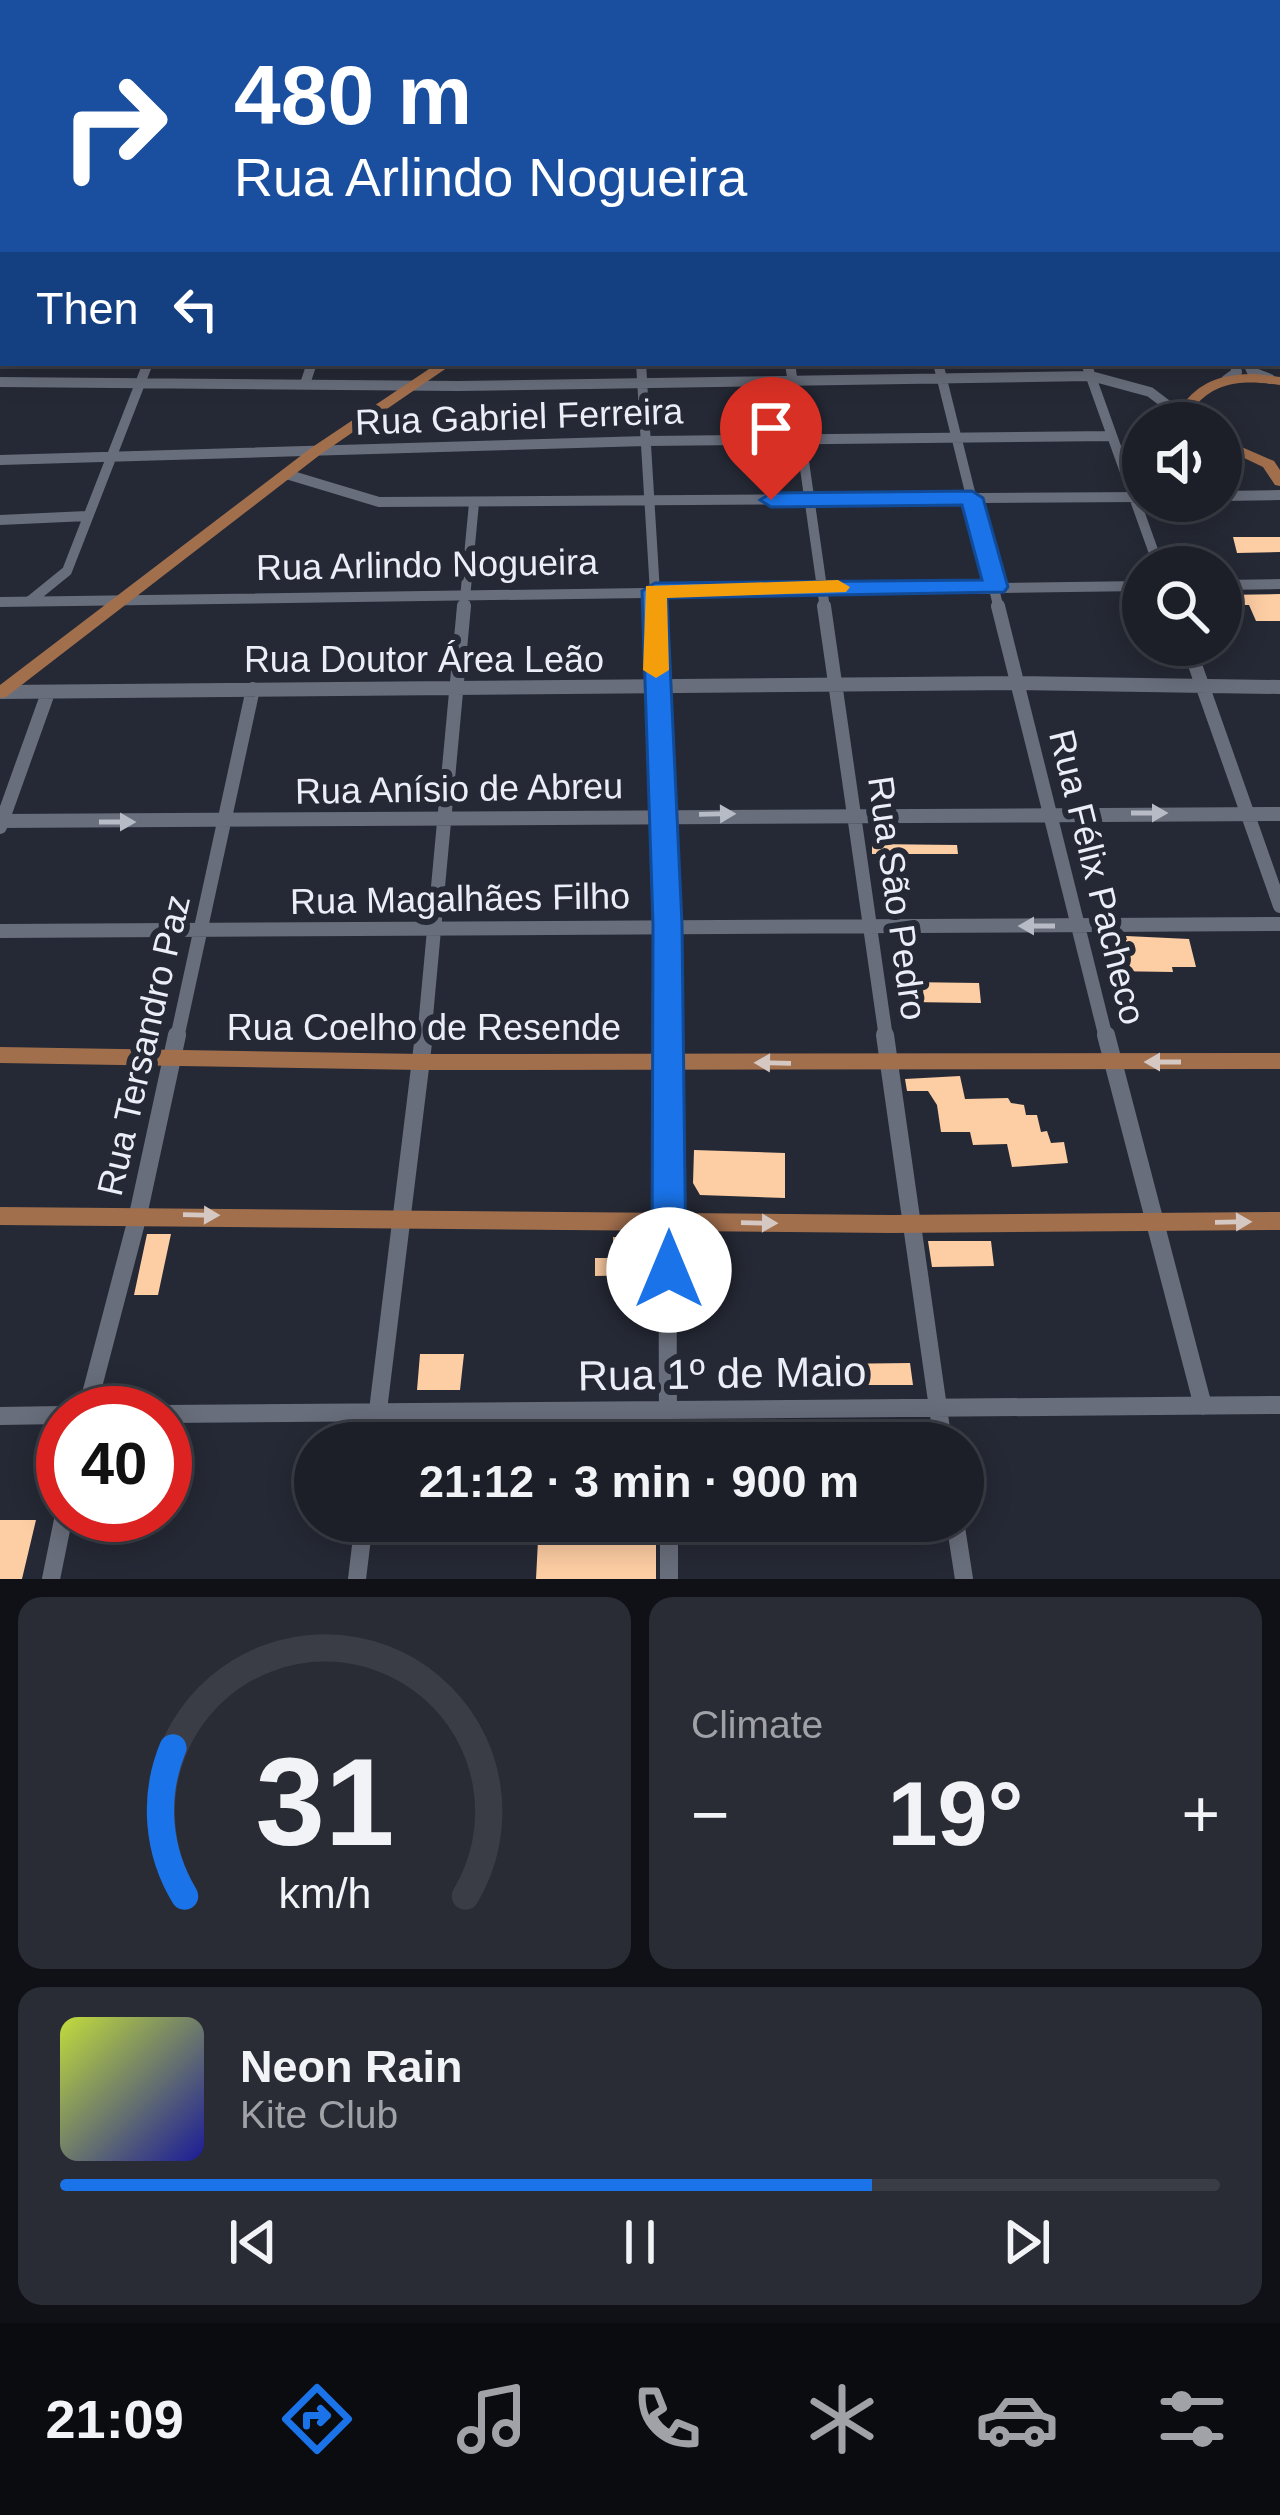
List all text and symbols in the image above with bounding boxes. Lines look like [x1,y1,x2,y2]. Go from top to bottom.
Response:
icon: right [36,48,192,204]
text: 480 m [234,48,472,142]
text: Rua Arlindo Nogueira [234,147,747,207]
icon: left [163,276,229,342]
text: Then [36,283,139,334]
pin [720,377,822,500]
street label: Rua Gabriel Ferreira [354,390,685,443]
icon: arrive [738,395,804,461]
map controls [1122,402,1242,666]
button: sound [1122,402,1242,522]
street label: Rua Arlindo Nogueira [256,541,599,588]
button: search [1122,546,1242,666]
street label: Rua Doutor Área Leão [244,639,604,680]
street label: Rua Félix Pacheco [1041,726,1154,1029]
street label: Rua Anísio de Abreu [295,765,623,812]
street label: Rua São Pedro [860,773,935,1023]
one-way arrow [1131,803,1169,823]
one-way arrow [699,804,737,824]
one-way arrow [99,812,137,832]
street label: Rua Magalhães Filho [290,875,630,922]
street label: Rua Tersandro Paz [89,891,198,1200]
one-way arrow [1017,916,1055,936]
street label: Rua Coelho de Resende [227,1007,621,1048]
one-way arrow [1143,1052,1181,1072]
one-way arrow [753,1053,791,1072]
one-way arrow [183,1206,221,1225]
position arrow [606,1207,732,1333]
one-way arrow [741,1213,779,1233]
one-way arrow [1215,1213,1253,1232]
street label: Rua 1º de Maio [577,1347,867,1400]
speed limit sign: 40 [36,1386,192,1542]
text: 21:12 · 3 min · 900 m [419,1456,859,1507]
text: Climate [691,1703,823,1746]
text: 31 [255,1732,394,1871]
text: 19° [887,1764,1024,1864]
text: − [691,1777,730,1851]
text: + [1181,1777,1220,1851]
text: km/h [278,1869,371,1917]
text: Neon Rain [240,2041,463,2092]
text: Kite Club [240,2093,398,2136]
icon: previous [220,2209,286,2275]
icon: pause [607,2209,673,2275]
icon: next [994,2209,1060,2275]
icon: directions [275,2377,359,2461]
icon: music [450,2377,534,2461]
icon: phone [625,2377,709,2461]
icon: climate [800,2377,884,2461]
icon: car [975,2377,1059,2461]
icon: filters [1150,2377,1234,2461]
text: 21:09 [46,2389,184,2449]

